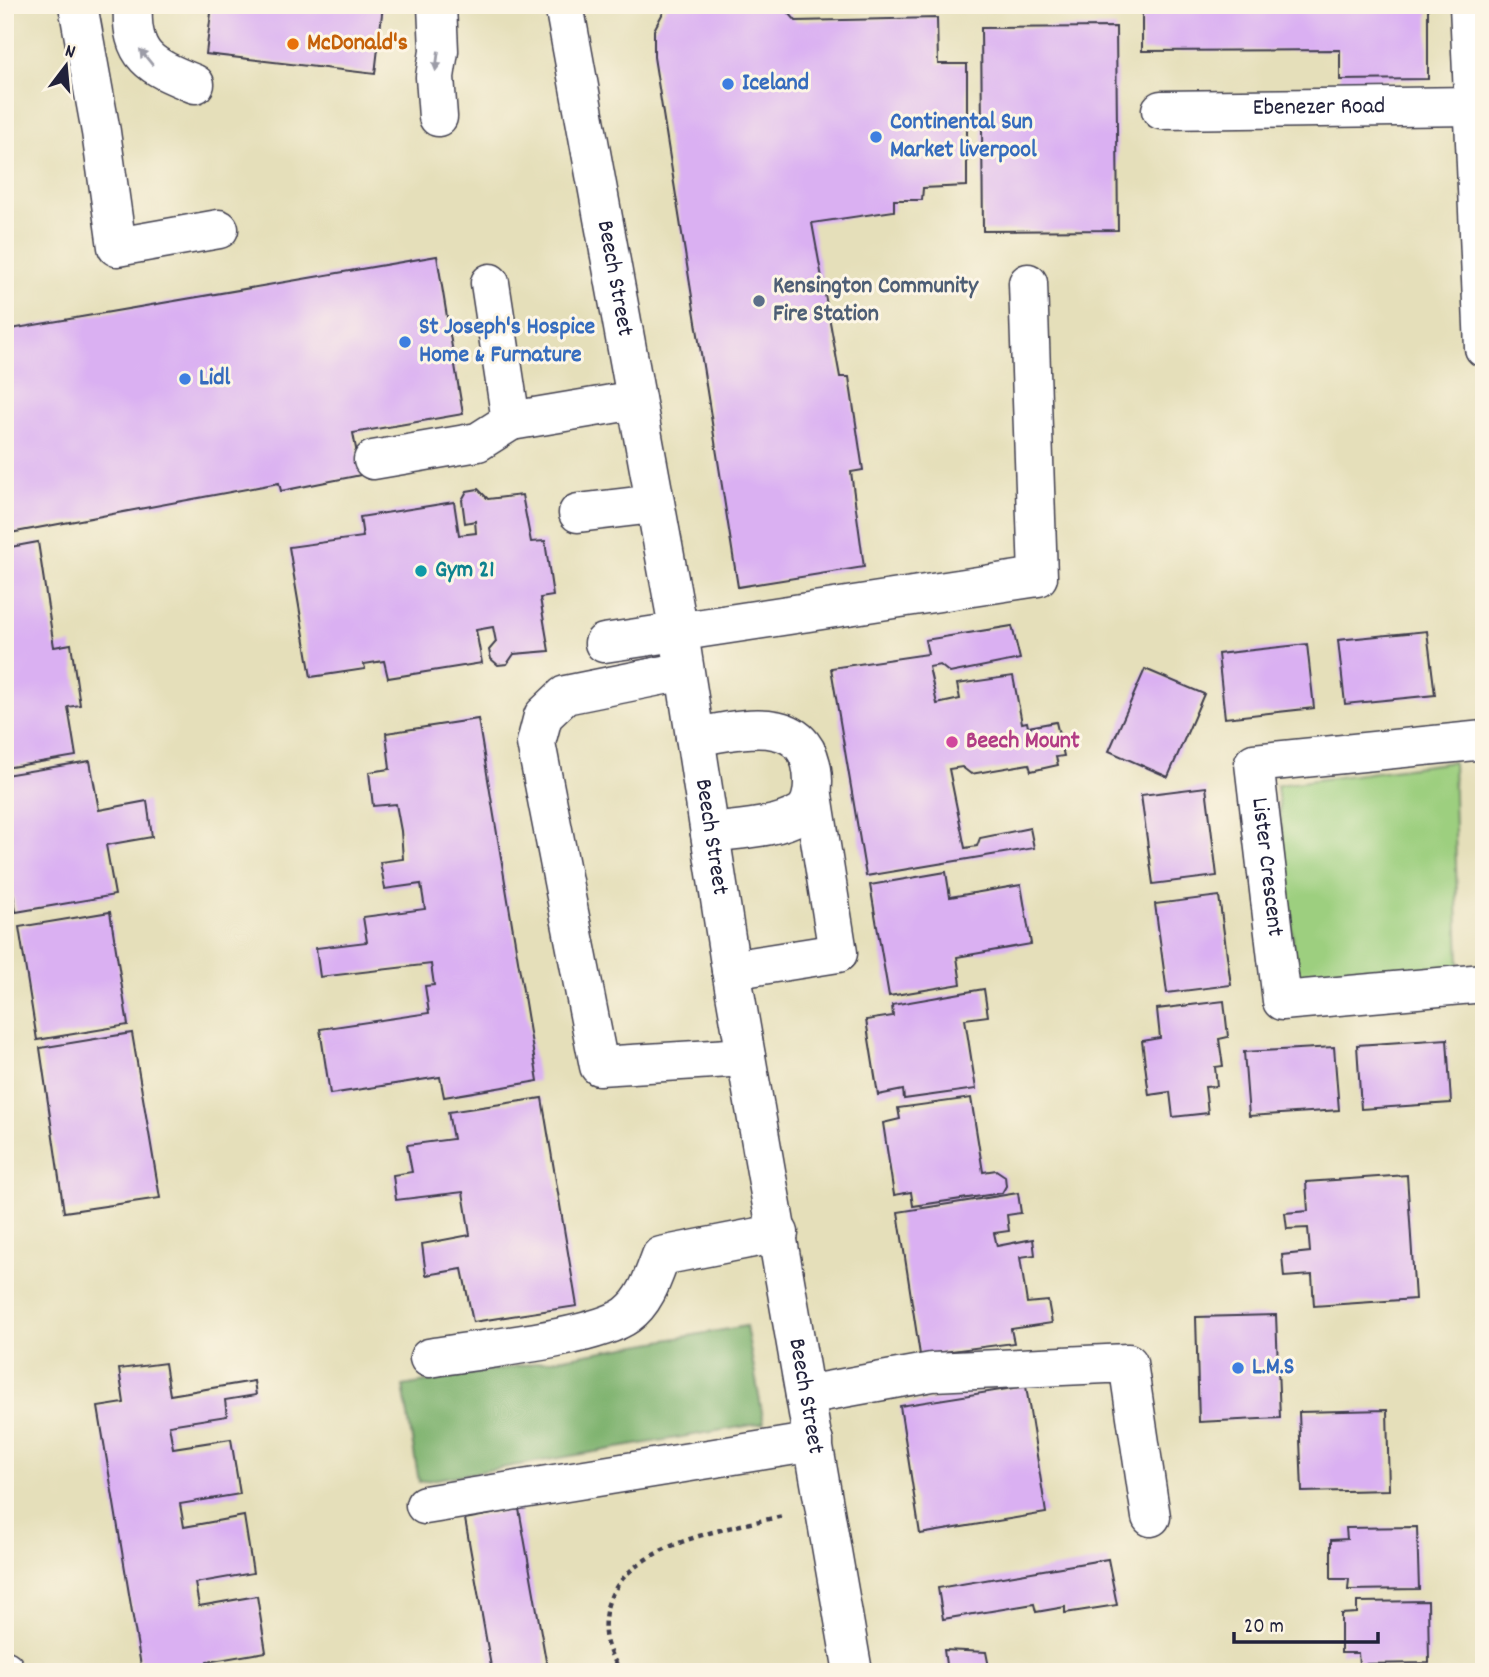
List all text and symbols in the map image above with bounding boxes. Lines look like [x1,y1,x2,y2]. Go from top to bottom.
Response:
place label: McDonald's [307,27,408,61]
north arrow [32,32,102,102]
marker: McDonald's [285,36,301,52]
text: N [61,39,78,67]
one-way arrow [139,49,154,67]
one-way arrow [432,50,443,72]
place label: Iceland [742,67,809,101]
marker: Iceland [720,76,736,92]
street label: Ebenezer Road [1253,90,1385,126]
place label: Continental Sun Market liverpool [890,106,1037,168]
marker: Continental Sun Market liverpool [868,129,884,145]
street label: Beech Street [587,218,641,339]
place label: Kensington Community Fire Station [773,270,979,332]
marker: Kensington Community Fire Station [751,293,767,309]
place label: St Joseph's Hospice Home & Furnature [419,311,596,373]
marker: St Joseph's Hospice Home & Furnature [397,334,413,350]
place label: Lidl [199,362,230,396]
marker: Lidl [177,371,193,387]
place label: Gym 21 [435,554,495,588]
marker: Gym 21 [413,563,429,579]
place label: Beech Mount [966,725,1080,759]
marker: Beech Mount [944,734,960,750]
street label: Beech Street [685,777,736,898]
street label: Lister Crescent [1241,796,1291,939]
street label: Beech Street [778,1336,832,1457]
place label: L.M.S [1252,1351,1294,1385]
marker: L.M.S [1230,1360,1246,1376]
scale bar [1234,1600,1377,1644]
text: 20 m [1244,1613,1284,1643]

